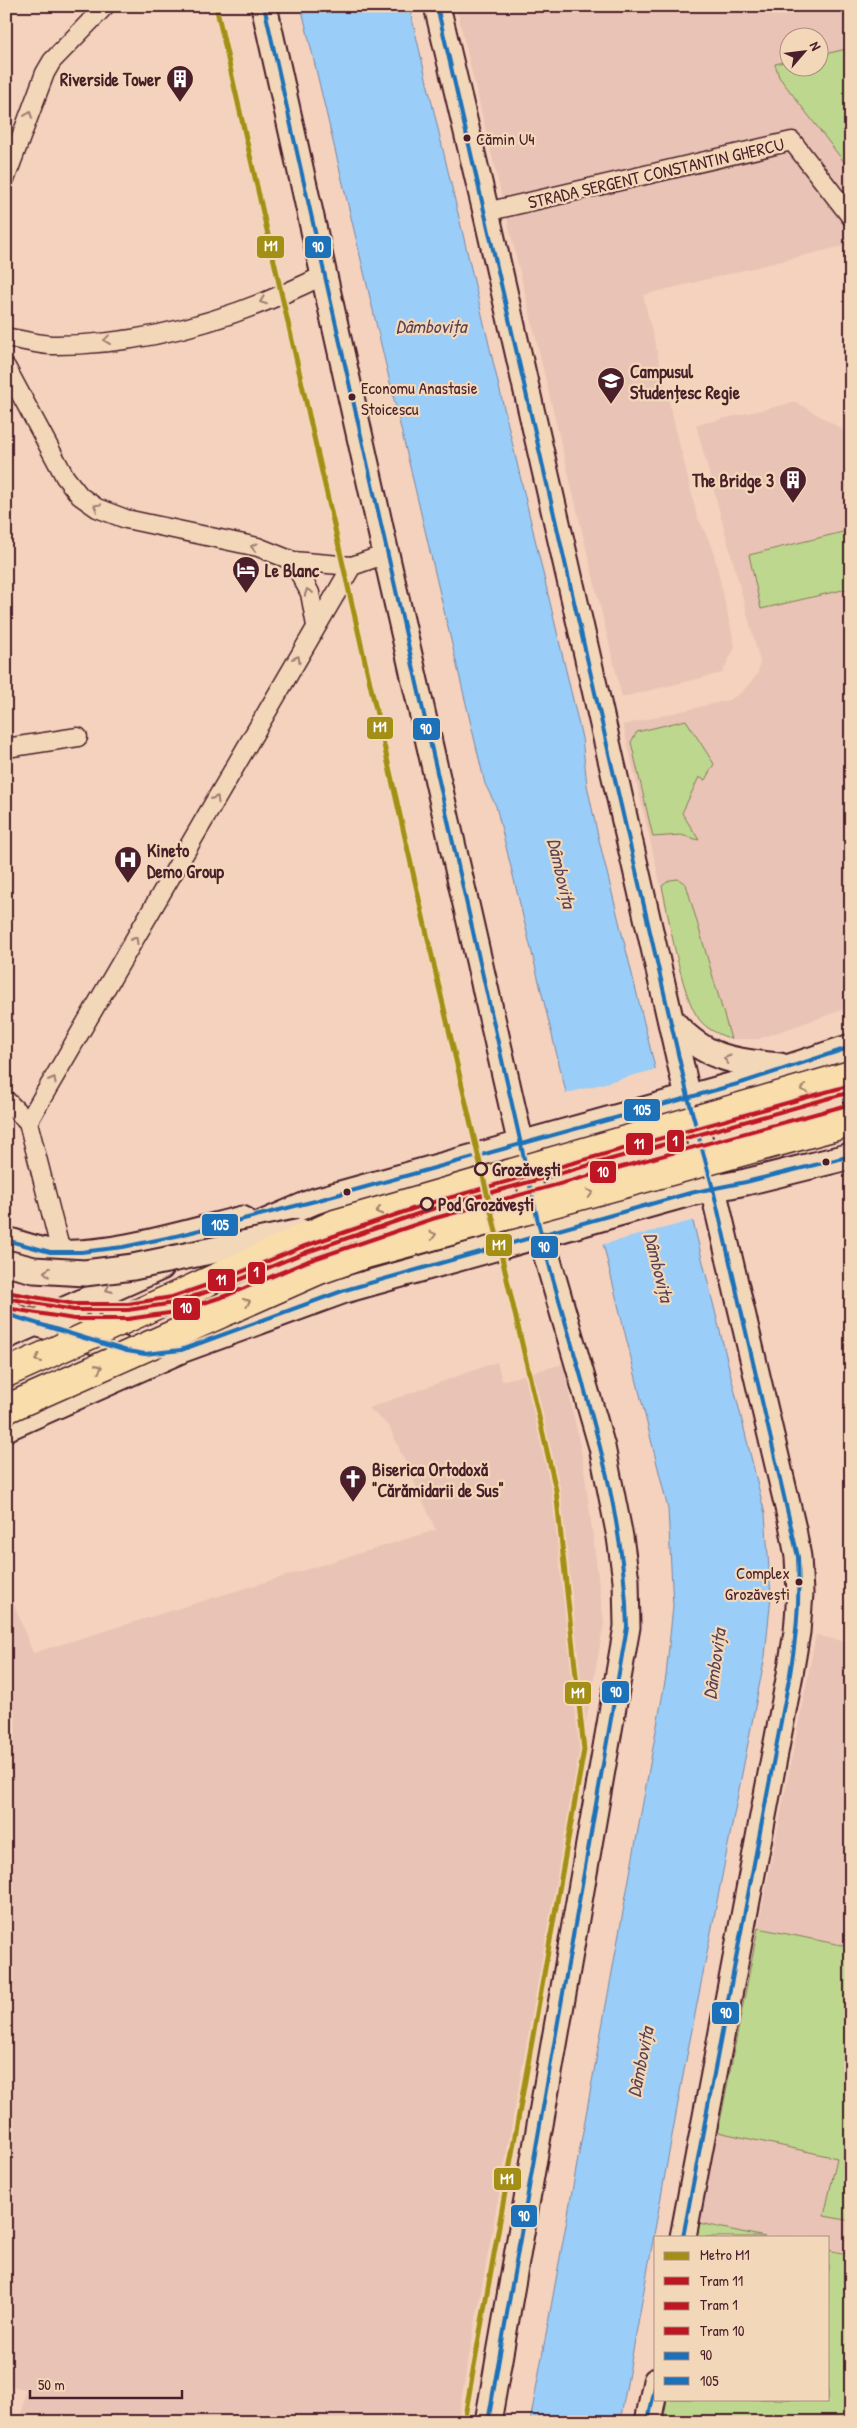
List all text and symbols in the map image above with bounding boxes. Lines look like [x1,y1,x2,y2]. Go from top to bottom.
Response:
north arrow [780,28,830,78]
text: N [806,38,826,54]
building icon: Riverside Tower [165,64,195,103]
place label: Riverside Tower [60,67,161,92]
one-way arrow [23,111,33,120]
place label: Cămin U4 [476,127,535,150]
street label: STRADA SERGENT CONSTANTIN GHERCU [526,131,787,215]
marker: Cămin U4 [462,133,472,143]
line badge: M1 [256,235,285,259]
line badge: 90 [304,235,332,259]
text: M1 [264,236,278,255]
text: 90 [312,237,324,256]
one-way arrow [260,295,268,305]
water label: Dâmbovița [396,313,469,339]
one-way arrow [102,335,111,345]
place label: Campusul Studențesc Regie [630,359,741,406]
school or university icon: Campusul Studențesc Regie [596,366,626,405]
place label: Economu Anastasie Stoicescu [361,376,478,420]
marker: Economu Anastasie Stoicescu [347,392,357,402]
building icon: The Bridge 3 [778,465,808,504]
place label: The Bridge 3 [691,468,774,494]
one-way arrow [93,503,102,513]
one-way arrow [249,542,258,553]
hotel icon: Le Blanc [231,555,261,594]
place label: Le Blanc [265,558,320,583]
one-way arrow [304,589,314,597]
one-way arrow [291,655,301,664]
line badge: M1 [366,716,394,740]
text: M1 [373,717,387,736]
line badge: 90 [412,717,441,741]
text: 90 [420,719,432,738]
one-way arrow [210,796,220,805]
water label: Dâmbovița [541,836,583,913]
place label: Kineto Demo Group [147,838,224,885]
hospital icon: Kineto Demo Group [113,845,143,884]
one-way arrow [128,936,138,945]
one-way arrow [724,1054,732,1064]
one-way arrow [46,1077,56,1086]
one-way arrow [801,1084,809,1094]
line badge: 105 [623,1098,661,1122]
text: 105 [633,1100,651,1119]
line badge: 1 [666,1129,685,1153]
text: 1 [672,1131,678,1150]
line badge: 11 [625,1132,654,1156]
text: 11 [634,1134,644,1153]
place label: Grozăvești [492,1157,561,1182]
unlabelled marker [821,1157,831,1167]
line badge: 10 [589,1160,617,1184]
marker: Grozăvești [474,1162,488,1176]
text: 10 [597,1162,609,1181]
unlabelled marker [342,1187,352,1197]
one-way arrow [585,1188,594,1199]
place label: Pod Grozăvești [438,1192,534,1217]
marker: Pod Grozăvești [420,1197,434,1211]
one-way arrow [375,1206,384,1216]
line badge: 105 [201,1213,239,1237]
text: 105 [211,1215,229,1234]
water label: Dâmbovița [638,1230,681,1307]
one-way arrow [428,1231,436,1241]
line badge: M1 [485,1233,513,1257]
text: M1 [492,1235,506,1254]
line badge: 90 [530,1235,559,1259]
text: 90 [538,1237,550,1256]
line badge: 1 [247,1261,266,1285]
text: 1 [253,1262,259,1281]
one-way arrow [42,1267,50,1278]
line badge: 11 [207,1268,236,1292]
text: 11 [216,1270,226,1289]
one-way arrow [105,1283,114,1294]
line badge: 10 [172,1297,201,1321]
one-way arrow [242,1297,251,1308]
text: 10 [180,1298,192,1317]
one-way arrow [34,1353,43,1363]
one-way arrow [94,1363,103,1374]
place label: Biserica Ortodoxă "Cărămidarii de Sus" [372,1457,504,1503]
church icon: Biserica Ortodoxă "Cărămidarii de Sus" [338,1464,368,1503]
place label: Complex Grozăvești [725,1561,790,1605]
marker: Complex Grozăvești [794,1577,804,1587]
water label: Dâmbovița [696,1625,732,1701]
line badge: 90 [601,1680,630,1704]
line badge: M1 [564,1681,592,1705]
text: 90 [610,1682,622,1701]
text: M1 [571,1683,585,1702]
line badge: 90 [711,2001,740,2025]
text: 90 [720,2003,732,2022]
water label: Dâmbovița [620,2022,660,2099]
line badge: M1 [493,2167,522,2191]
text: M1 [500,2169,514,2188]
line badge: 90 [510,2204,538,2228]
text: 90 [518,2206,530,2225]
legend [654,2236,830,2400]
text: Metro M1 [700,2244,750,2265]
text: Tram 11 [700,2270,743,2291]
text: Tram 1 [700,2294,738,2315]
text: Tram 10 [700,2320,745,2341]
text: 90 [700,2344,713,2365]
scale bar [30,2368,182,2400]
text: 105 [700,2370,719,2391]
text: 50 m [38,2374,65,2395]

